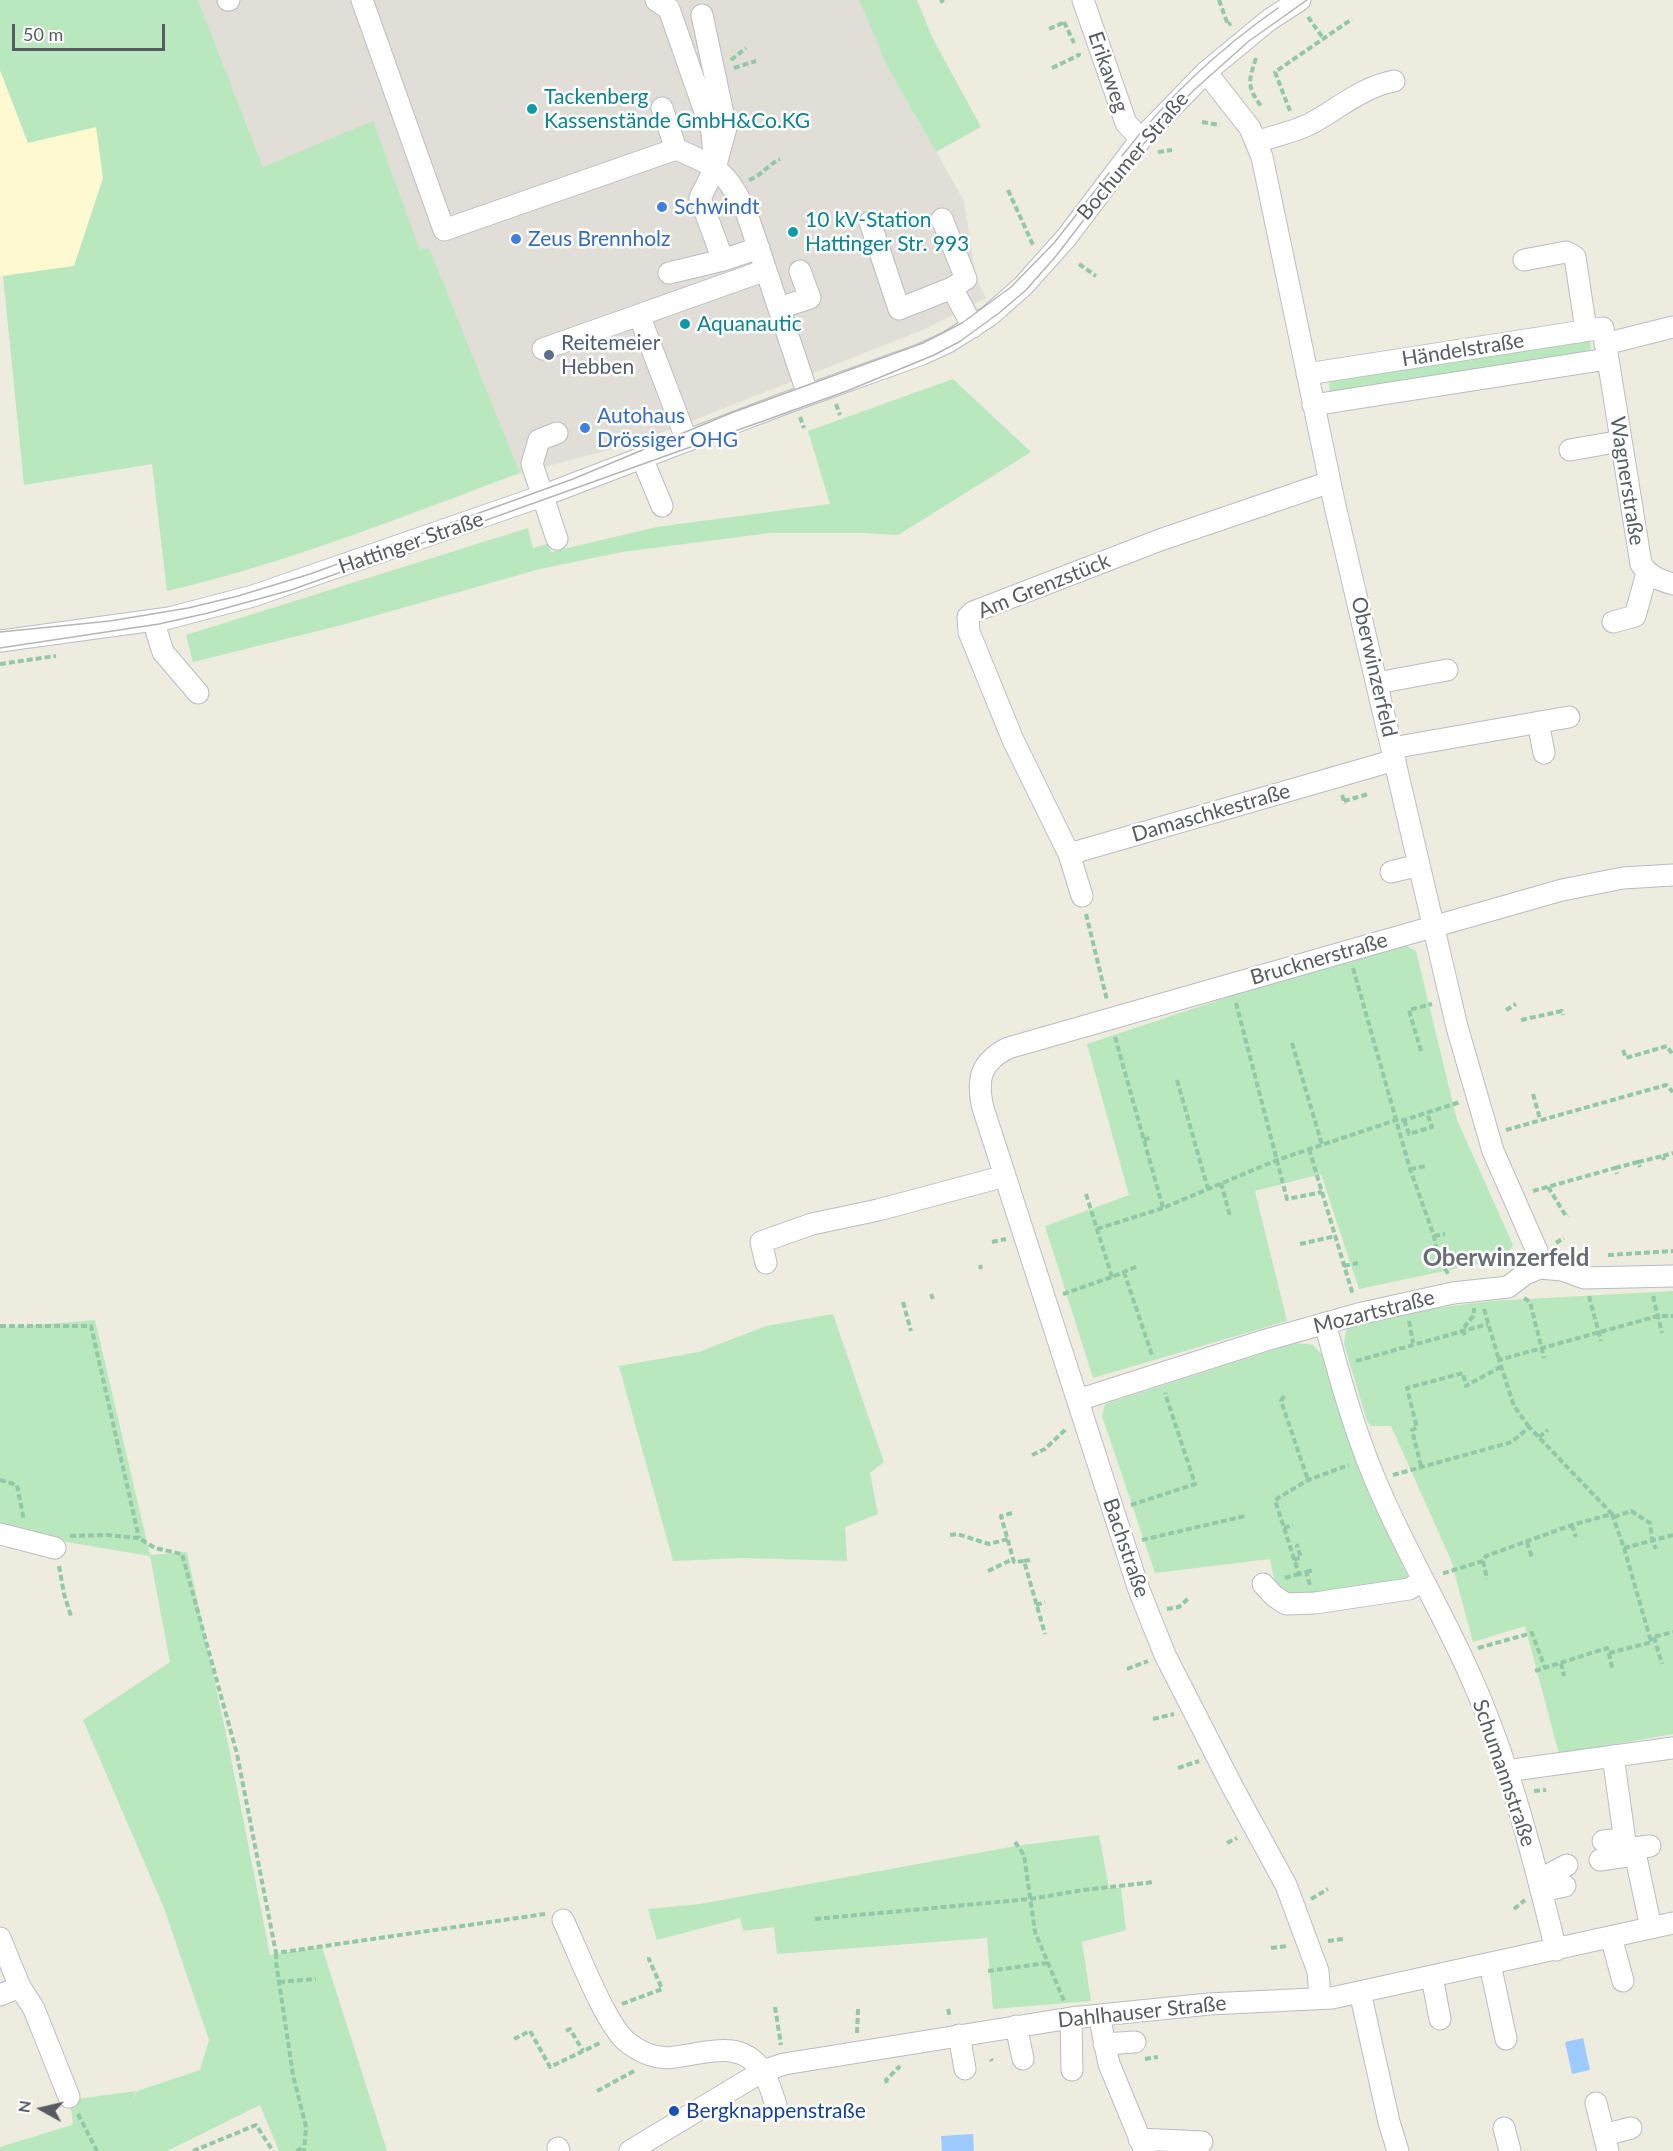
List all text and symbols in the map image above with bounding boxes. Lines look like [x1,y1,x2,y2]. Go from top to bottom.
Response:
scale bar [15,12,168,50]
text: 50 m [23,23,63,45]
street label: Erikaweg [1082,28,1134,116]
place label: Tackenberg Kassenstände GmbH&Co.KG [544,84,810,134]
street label: Bochumer Straße [1072,87,1194,225]
marker: Tackenberg Kassenstände GmbH&Co.KG [525,102,539,116]
place label: Schwindt [674,194,760,220]
marker: Schwindt [655,200,669,214]
place label: 10 kV-Station Hattinger Str. 993 [805,207,969,257]
marker: 10 kV-Station Hattinger Str. 993 [786,225,800,239]
place label: Zeus Brennholz [528,226,671,252]
marker: Zeus Brennholz [509,232,523,246]
place label: Aquanautic [697,311,802,337]
marker: Aquanautic [678,317,692,331]
street label: Händelstraße [1400,328,1526,372]
place label: Reitemeier Hebben [561,330,660,380]
marker: Reitemeier Hebben [542,348,556,362]
place label: Autohaus Drössiger OHG [597,403,738,453]
street label: Wagnerstraße [1604,415,1650,547]
marker: Autohaus Drössiger OHG [578,421,592,435]
street label: Hattinger Straße [335,506,487,580]
street label: Am Grenzstück [974,548,1114,624]
street label: Oberwinzerfeld [1346,594,1402,740]
street label: Damaschkestraße [1129,778,1293,848]
street label: Brucknerstraße [1247,927,1391,991]
district label: Oberwinzerfeld [1423,1244,1589,1272]
street label: Mozartstraße [1311,1285,1437,1339]
street label: Bachstraße [1097,1495,1155,1601]
street label: Schumannstraße [1467,1696,1541,1850]
street label: Dahlhauser Straße [1056,1991,1228,2033]
north arrow [12,2079,72,2139]
place label: Bergknappenstraße [686,2098,866,2124]
text: N [13,2099,34,2114]
marker: Bergknappenstraße [667,2104,681,2118]

